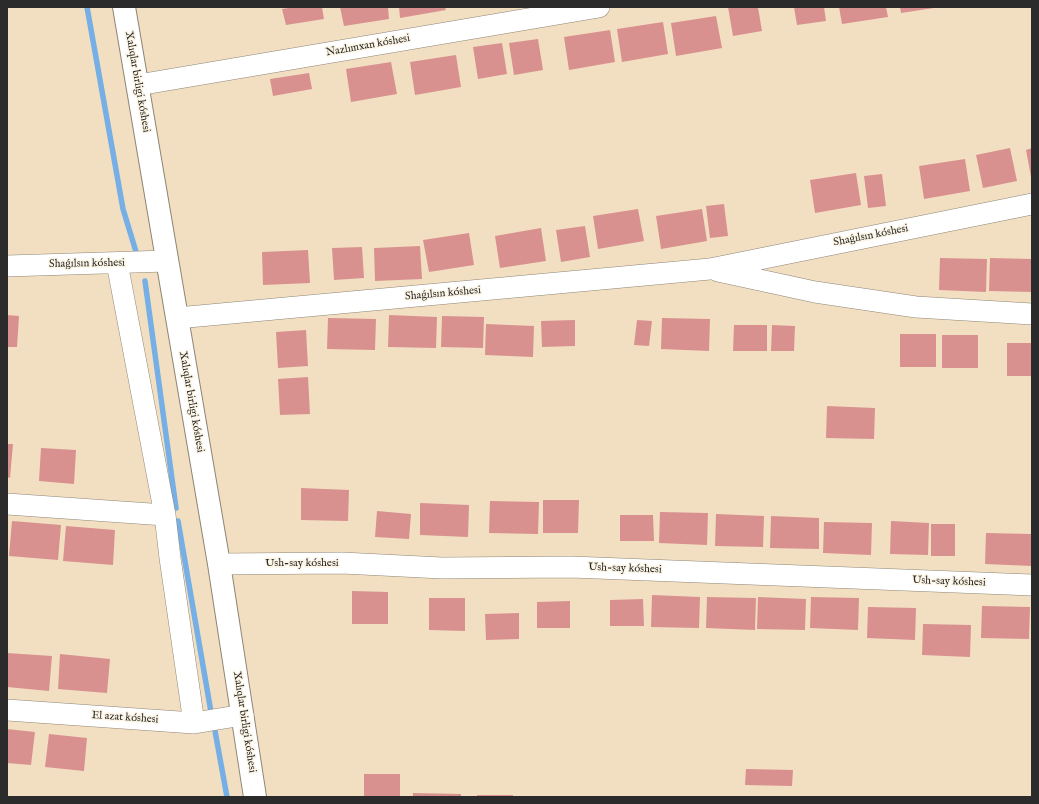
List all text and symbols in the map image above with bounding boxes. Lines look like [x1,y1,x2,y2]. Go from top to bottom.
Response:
street label: Xalıqlar birligi kóshesi [122,30,152,134]
street label: Nazlımxan kóshesi [325,32,411,60]
street label: Shaǵılsın kóshesi [832,222,910,250]
street label: Shaǵılsın kóshesi [49,257,125,271]
street label: Shaǵılsın kóshesi [405,284,481,304]
street label: Xalıqlar birligi kóshesi [176,350,206,454]
street label: Ush-say kóshesi [265,557,339,571]
street label: Ush-say kóshesi [588,561,662,577]
street label: Ush-say kóshesi [912,574,986,590]
street label: Xalıqlar birligi kóshesi [229,670,259,774]
street label: El azat kóshesi [91,709,159,727]

